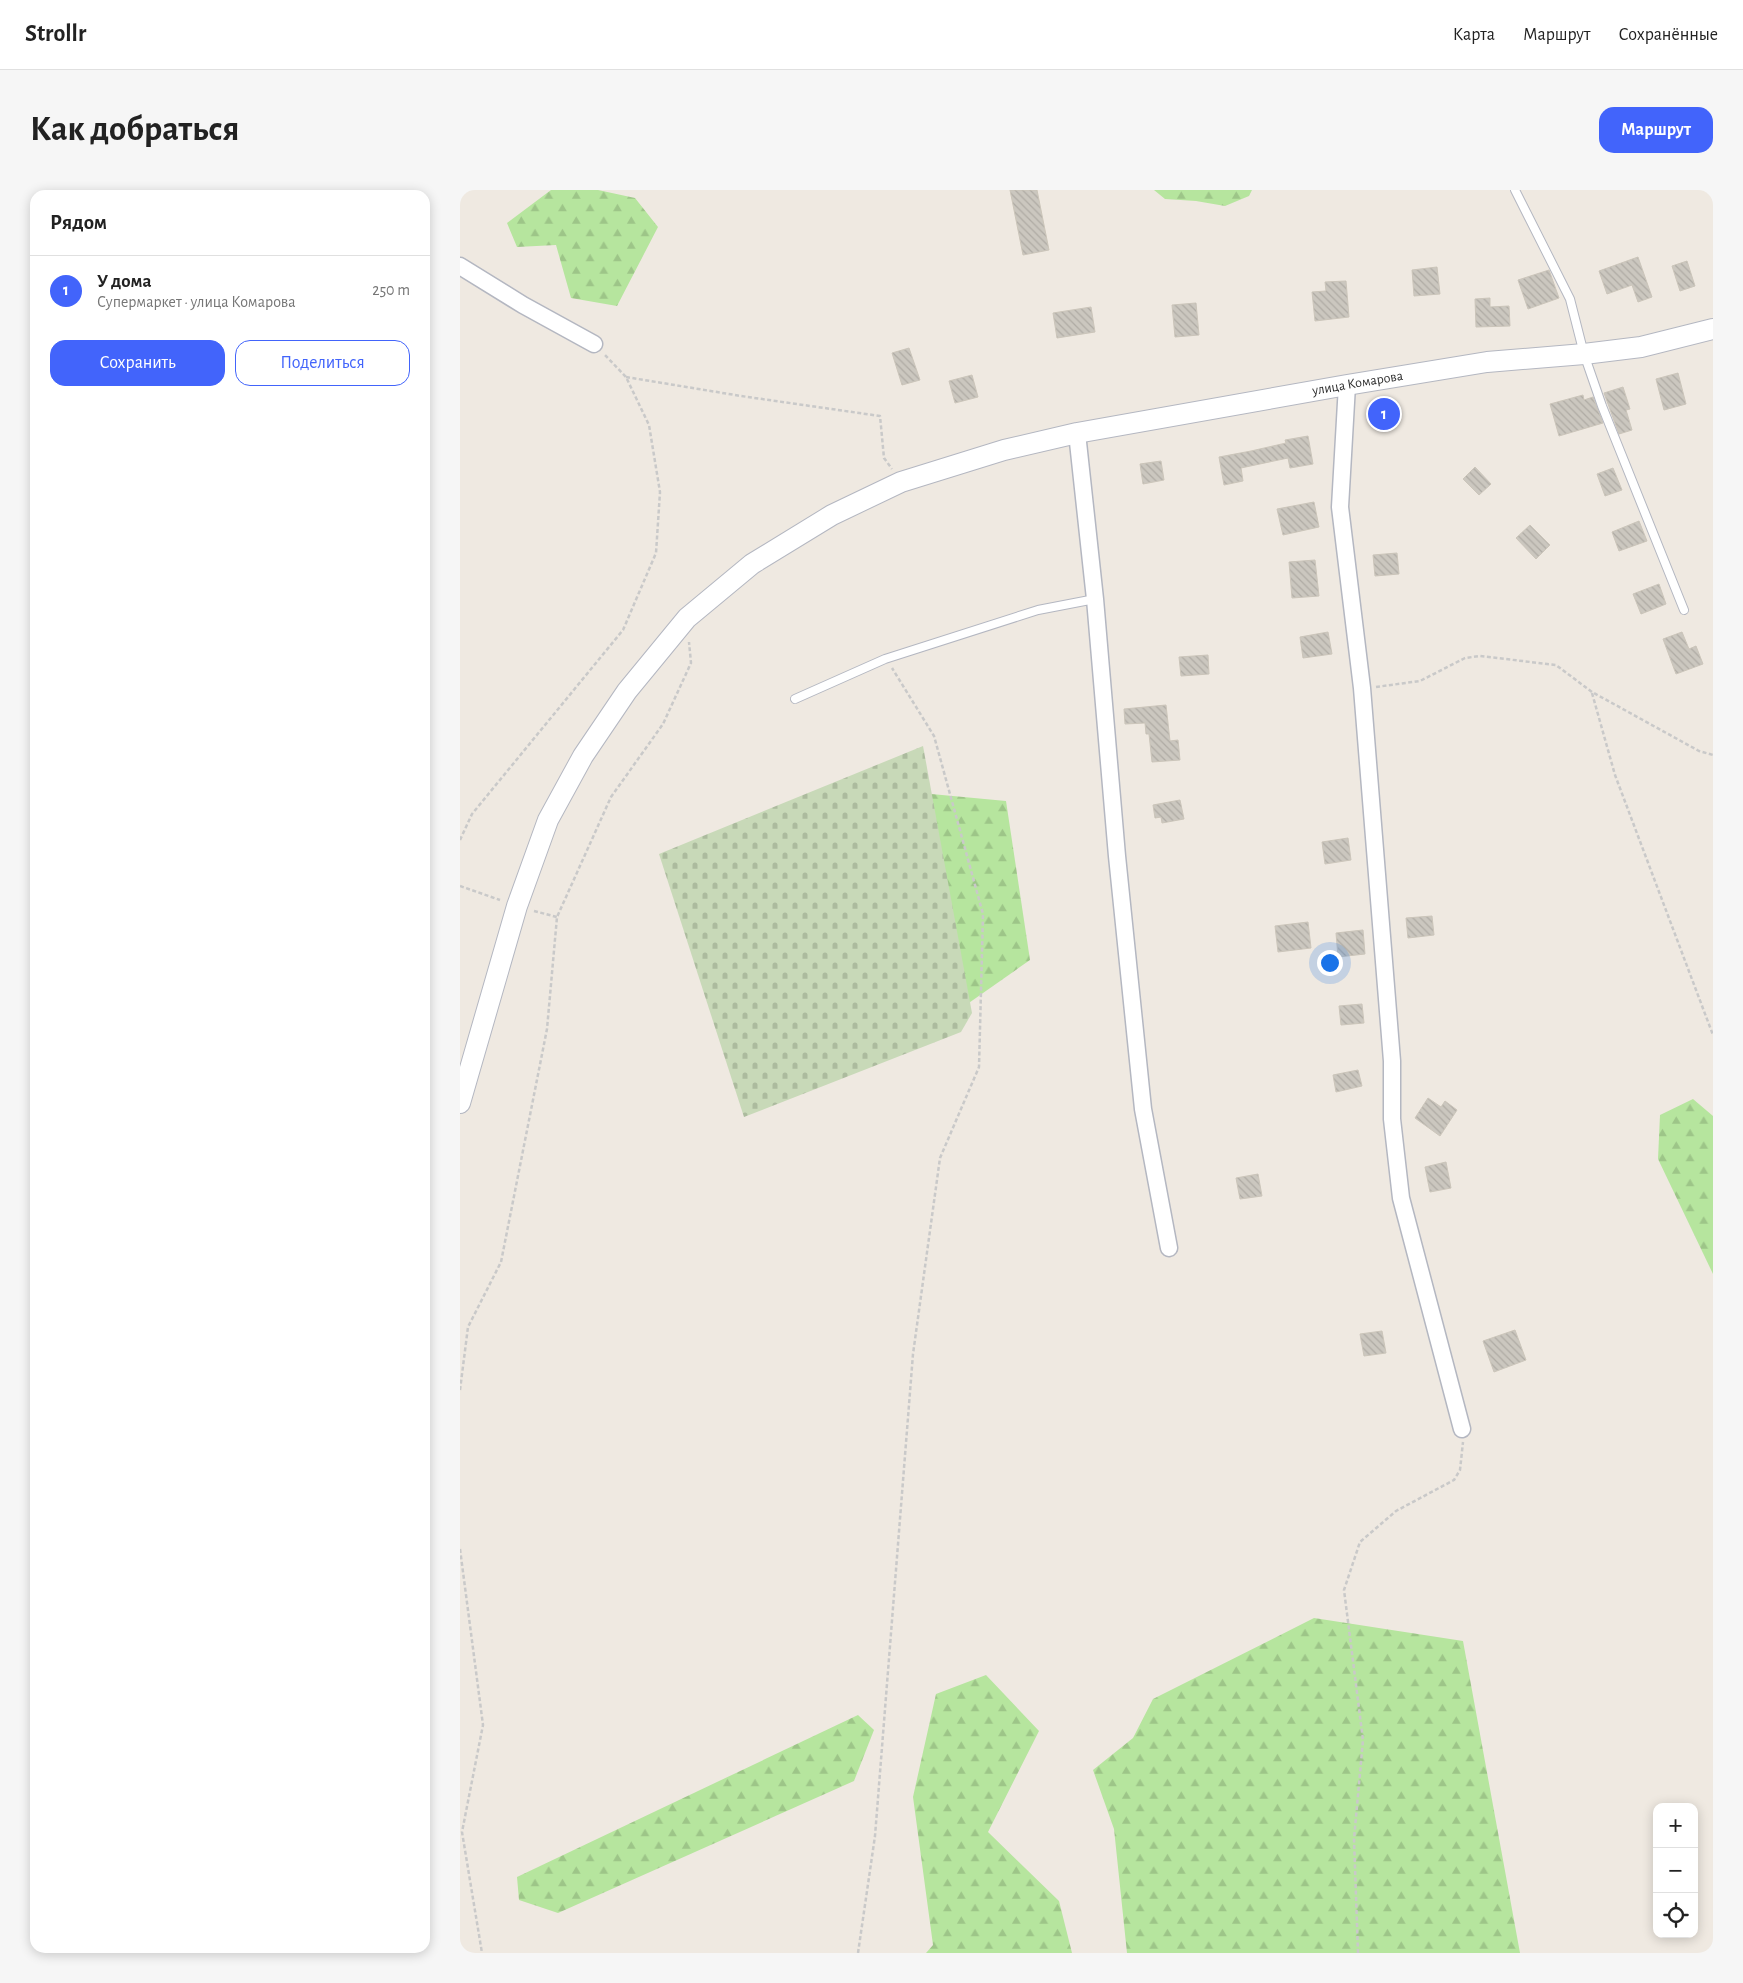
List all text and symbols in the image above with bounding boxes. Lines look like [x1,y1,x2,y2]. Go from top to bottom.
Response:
text: Strollr [25,22,86,46]
text: Карта [1453,26,1495,44]
text: Маршрут [1523,26,1591,44]
text: Сохранённые [1619,26,1718,44]
button: Маршрут [1599,107,1713,153]
text: Как добраться [30,112,239,147]
text: Рядом [50,212,107,233]
text: У дома [97,272,152,291]
text: 1 [63,282,69,298]
text: 250 m [372,282,410,298]
text: Супермаркет · улица Комарова [97,294,295,310]
button: Сохранить [50,340,225,386]
button: Поделиться [235,340,410,386]
street label: улица Комарова [1310,369,1405,398]
pin: 1 [1368,395,1400,433]
your location [1317,950,1343,976]
map controls [1653,1803,1698,1938]
button: + [1653,1803,1698,1848]
button: − [1653,1848,1698,1893]
button: locate [1653,1893,1698,1938]

